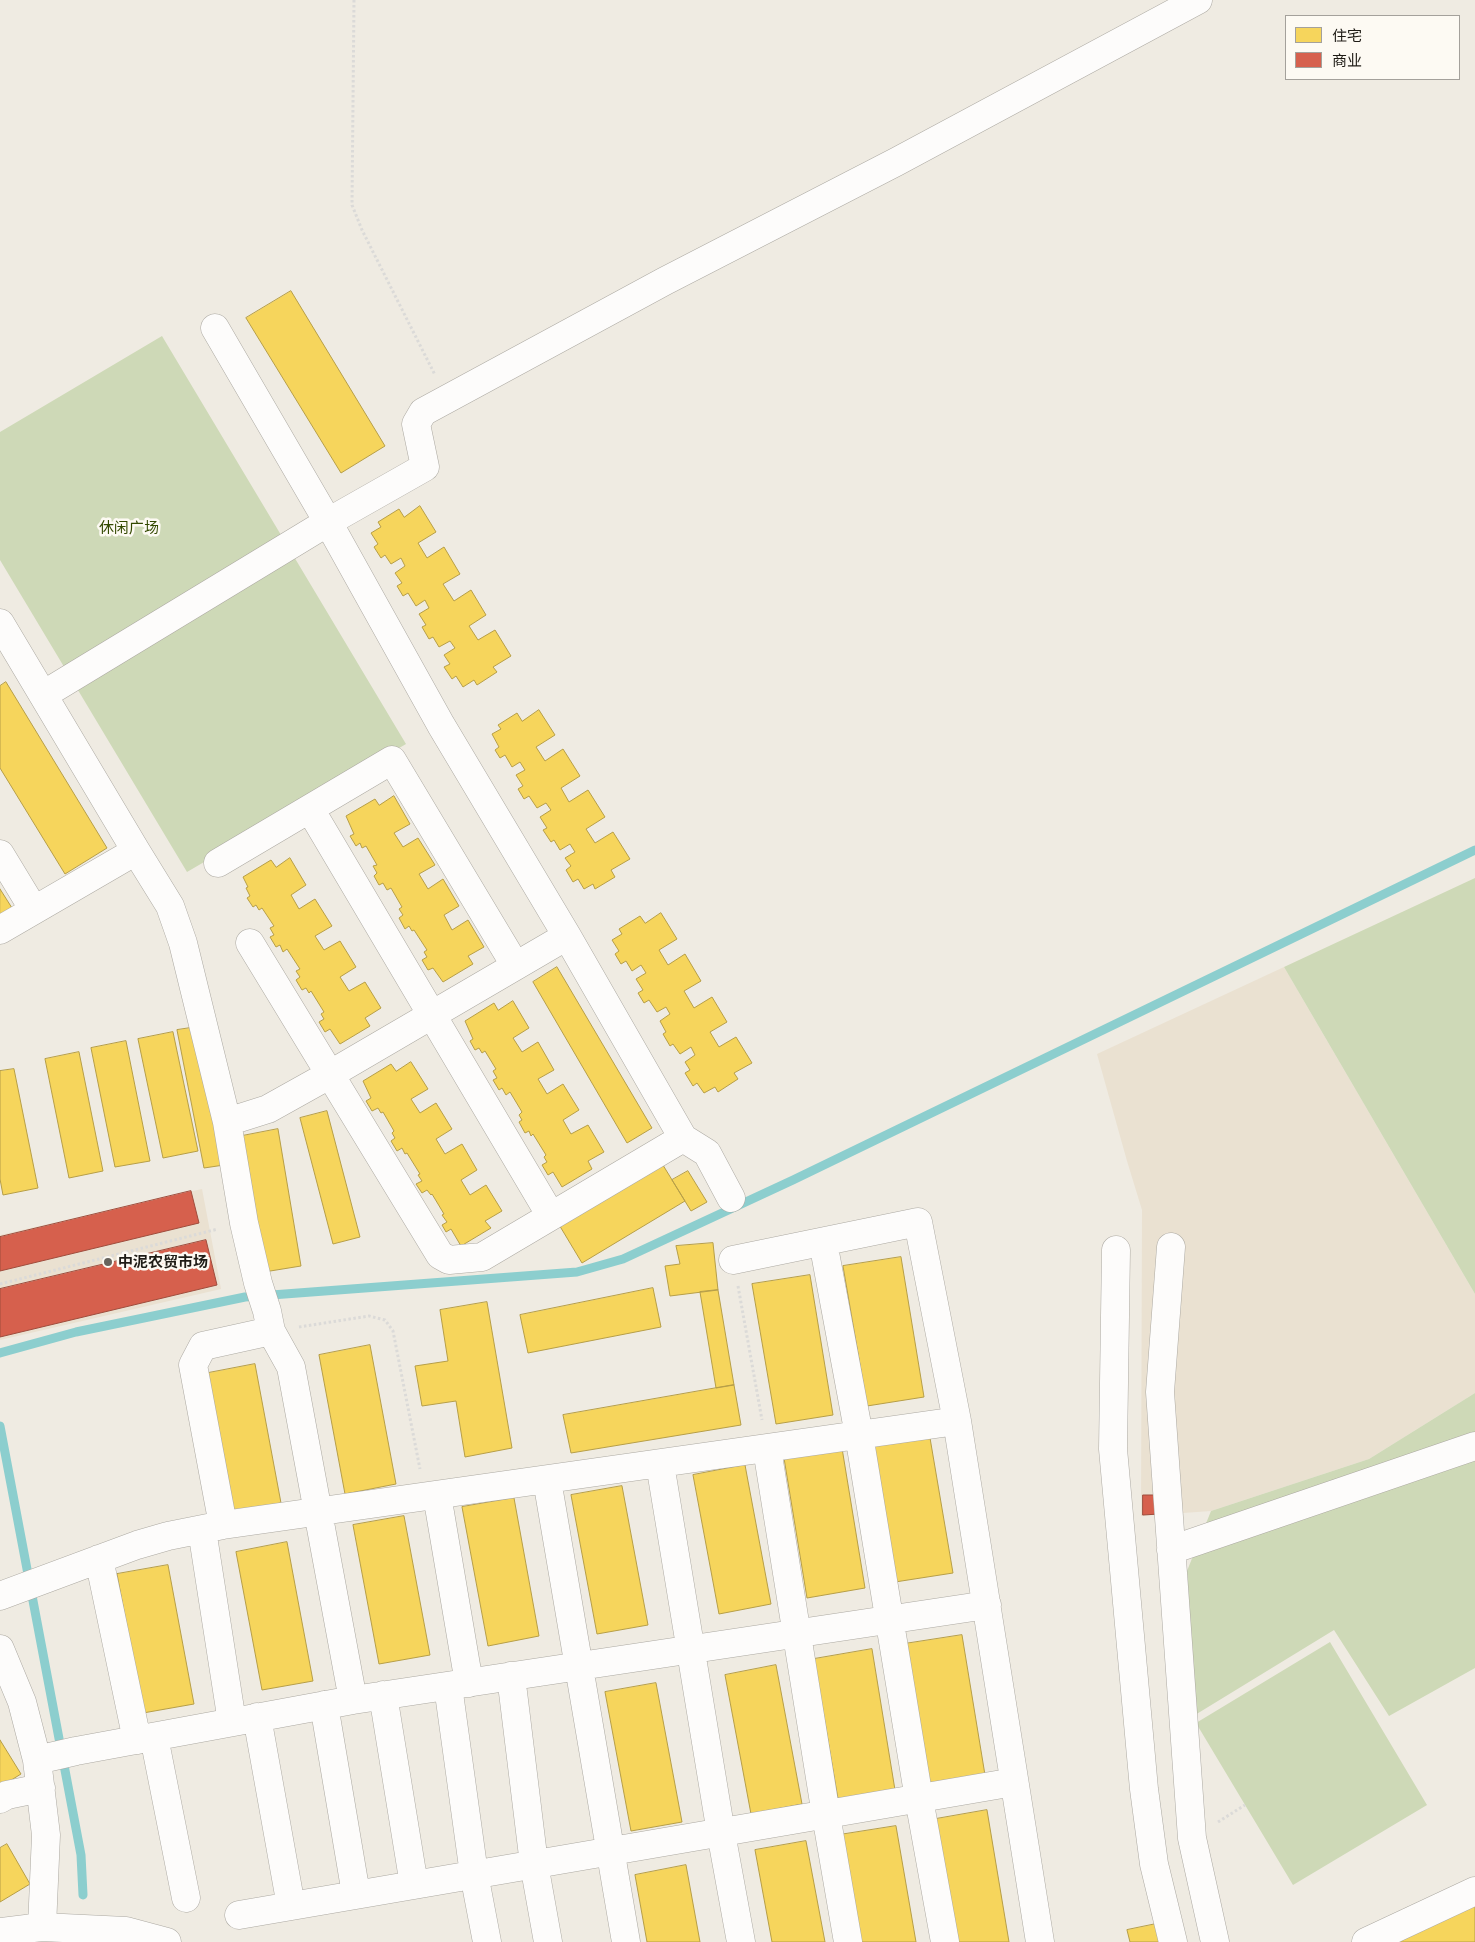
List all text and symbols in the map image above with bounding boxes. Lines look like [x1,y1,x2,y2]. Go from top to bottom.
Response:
legend [1285,15,1460,80]
text: 住宅 [1332,26,1362,44]
text: 商业 [1332,51,1362,69]
park label: 休闲广场 [99,519,159,537]
place label: 中泥农贸市场 [118,1253,208,1271]
marker: 中泥农贸市场 [102,1256,114,1268]

